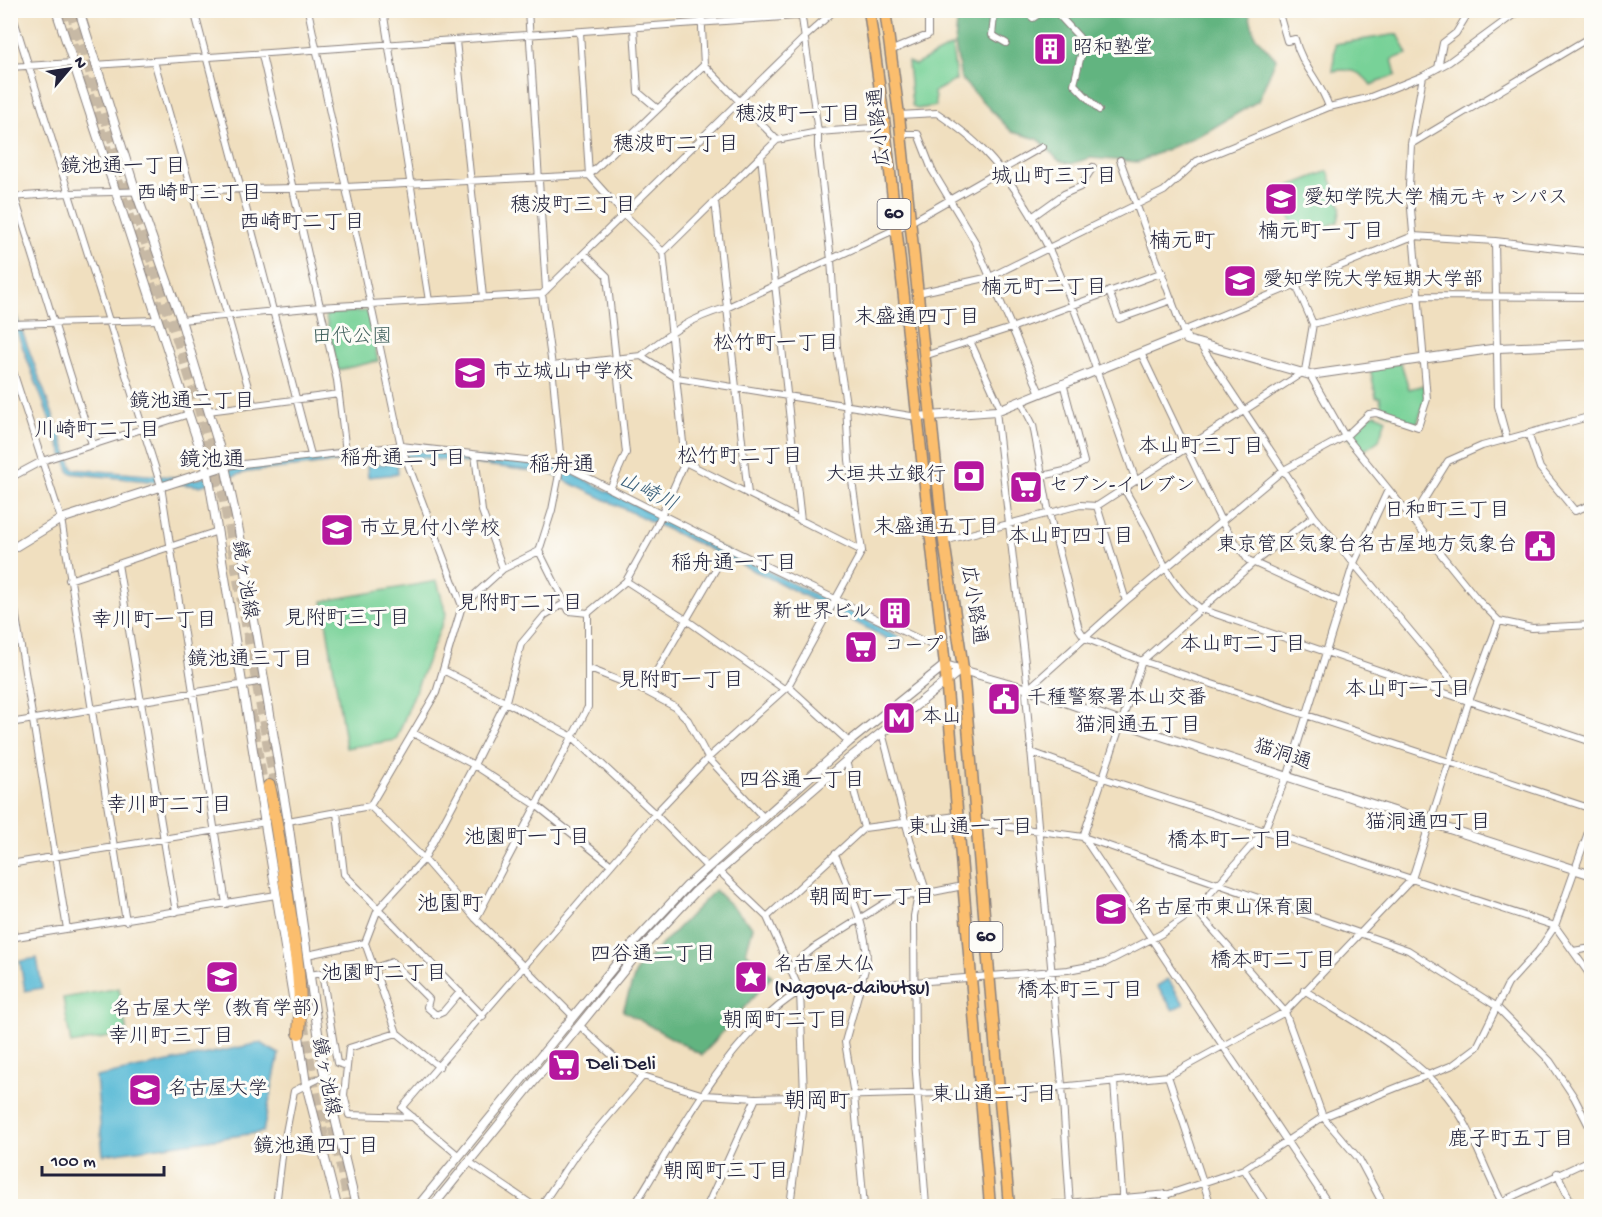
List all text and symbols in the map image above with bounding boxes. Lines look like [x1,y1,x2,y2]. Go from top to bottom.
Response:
building icon: 昭和塾堂 [1032,31,1068,67]
place label: 昭和塾堂 [1073,36,1153,61]
north arrow [39,39,99,99]
text: N [68,54,90,73]
street label: 広小路通 [864,86,897,168]
district label: 穂波町一丁目 [735,103,861,129]
district label: 穂波町二丁目 [613,133,739,159]
district label: 鏡池通一丁目 [60,155,186,181]
district label: 城山町三丁目 [991,165,1117,191]
school or university icon: 愛知学院大学 楠元キャンパス [1263,181,1299,217]
district label: 西崎町三丁目 [136,182,262,208]
place label: 愛知学院大学 楠元キャンパス [1304,186,1568,211]
district label: 穂波町三丁目 [510,194,636,220]
road number: 60 [878,199,910,229]
district label: 西崎町二丁目 [239,211,365,237]
district label: 楠元町一丁目 [1258,220,1384,246]
district label: 楠元町 [1149,229,1215,256]
school or university icon: 愛知学院大学短期大学部 [1222,263,1258,299]
place label: 愛知学院大学短期大学部 [1263,268,1483,293]
district label: 楠元町二丁目 [981,276,1107,302]
district label: 末盛通四丁目 [854,305,980,332]
park label: 田代公園 [312,325,392,350]
district label: 松竹町一丁目 [713,332,839,358]
school or university icon: 市立城山中学校 [452,355,488,391]
place label: 市立城山中学校 [493,360,633,385]
district label: 鏡池通二丁目 [129,390,255,416]
district label: 川崎町二丁目 [34,419,160,445]
district label: 本山町三丁目 [1138,435,1264,461]
district label: 松竹町二丁目 [677,445,803,471]
district label: 稲舟通二丁目 [340,446,466,473]
district label: 鏡池通 [179,448,245,475]
district label: 稲舟通 [529,453,595,480]
bank icon: 大垣共立銀行 [951,458,987,494]
place label: 大垣共立銀行 [826,464,946,488]
water label: 山崎川 [613,468,681,519]
supermarket icon: セブン-イレブン [1008,469,1044,505]
place label: セブン-イレブン [1049,475,1195,499]
district label: 日和町三丁目 [1384,499,1510,525]
school or university icon: 市立見付小学校 [319,512,355,548]
district label: 末盛通五丁目 [873,515,999,542]
place label: 市立見付小学校 [360,518,500,542]
district label: 本山町四丁目 [1008,525,1134,551]
public building icon: 東京管区気象台名古屋地方気象台 [1522,528,1558,564]
place label: 東京管区気象台名古屋地方気象台 [1217,533,1517,558]
street label: 鏡ヶ池線 [225,539,262,621]
district label: 稲舟通一丁目 [671,551,797,578]
street label: 広小路通 [954,564,991,646]
district label: 見附町二丁目 [457,592,583,618]
building icon: 新世界ビル [877,595,913,631]
place label: 新世界ビル [772,601,872,625]
district label: 見附町三丁目 [284,607,410,633]
district label: 幸川町一丁目 [91,608,217,635]
supermarket icon: コープ [843,629,879,665]
district label: 本山町二丁目 [1180,633,1306,659]
place label: コープ [884,635,943,659]
district label: 鏡池通三丁目 [187,648,313,674]
district label: 見附町一丁目 [618,669,744,695]
district label: 本山町一丁目 [1345,678,1471,704]
public building icon: 千種警察署本山交番 [986,681,1022,717]
place label: 千種警察署本山交番 [1027,686,1207,711]
metro station icon: 本山 [881,700,917,736]
place label: 本山 [922,706,962,730]
district label: 猫洞通五丁目 [1075,714,1201,740]
street label: 猫洞通 [1250,735,1314,776]
district label: 四谷通一丁目 [739,769,865,795]
district label: 幸川町二丁目 [106,793,232,820]
district label: 猫洞通四丁目 [1365,811,1491,837]
district label: 東山通一丁目 [907,815,1033,842]
district label: 池園町一丁目 [464,826,590,852]
district label: 橋本町一丁目 [1167,829,1293,855]
district label: 朝岡町一丁目 [809,886,935,912]
school or university icon: 名古屋市東山保育園 [1093,891,1129,927]
district label: 池園町 [417,892,483,919]
place label: 名古屋市東山保育園 [1134,896,1314,921]
road number: 60 [970,922,1002,952]
district label: 四谷通二丁目 [590,943,716,969]
district label: 橋本町二丁目 [1210,949,1336,975]
place label: 名古屋大仏 (Nagoya-daibutsu) [774,954,930,1001]
school or university icon: 名古屋大学（教育学部） [204,959,240,995]
place icon: 名古屋大仏 (Nagoya-daibutsu) [733,959,769,995]
district label: 池園町二丁目 [321,962,447,988]
district label: 橋本町三丁目 [1017,979,1143,1005]
place label: 名古屋大学（教育学部） [112,997,332,1022]
district label: 朝岡町二丁目 [722,1009,848,1035]
district label: 幸川町三丁目 [108,1024,234,1051]
street label: 鏡ヶ池線 [305,1035,344,1118]
supermarket icon: Deli Deli [546,1047,582,1083]
place label: Deli Deli [585,1054,656,1077]
school or university icon: 名古屋大学 [127,1072,163,1108]
place label: 名古屋大学 [168,1078,268,1102]
district label: 東山通二丁目 [931,1082,1057,1109]
district label: 朝岡町 [784,1089,850,1116]
district label: 鹿子町五丁目 [1448,1128,1574,1154]
district label: 鏡池通四丁目 [253,1135,379,1161]
scale bar [42,1139,164,1177]
text: 100 m [50,1152,96,1173]
district label: 朝岡町三丁目 [663,1160,789,1186]

